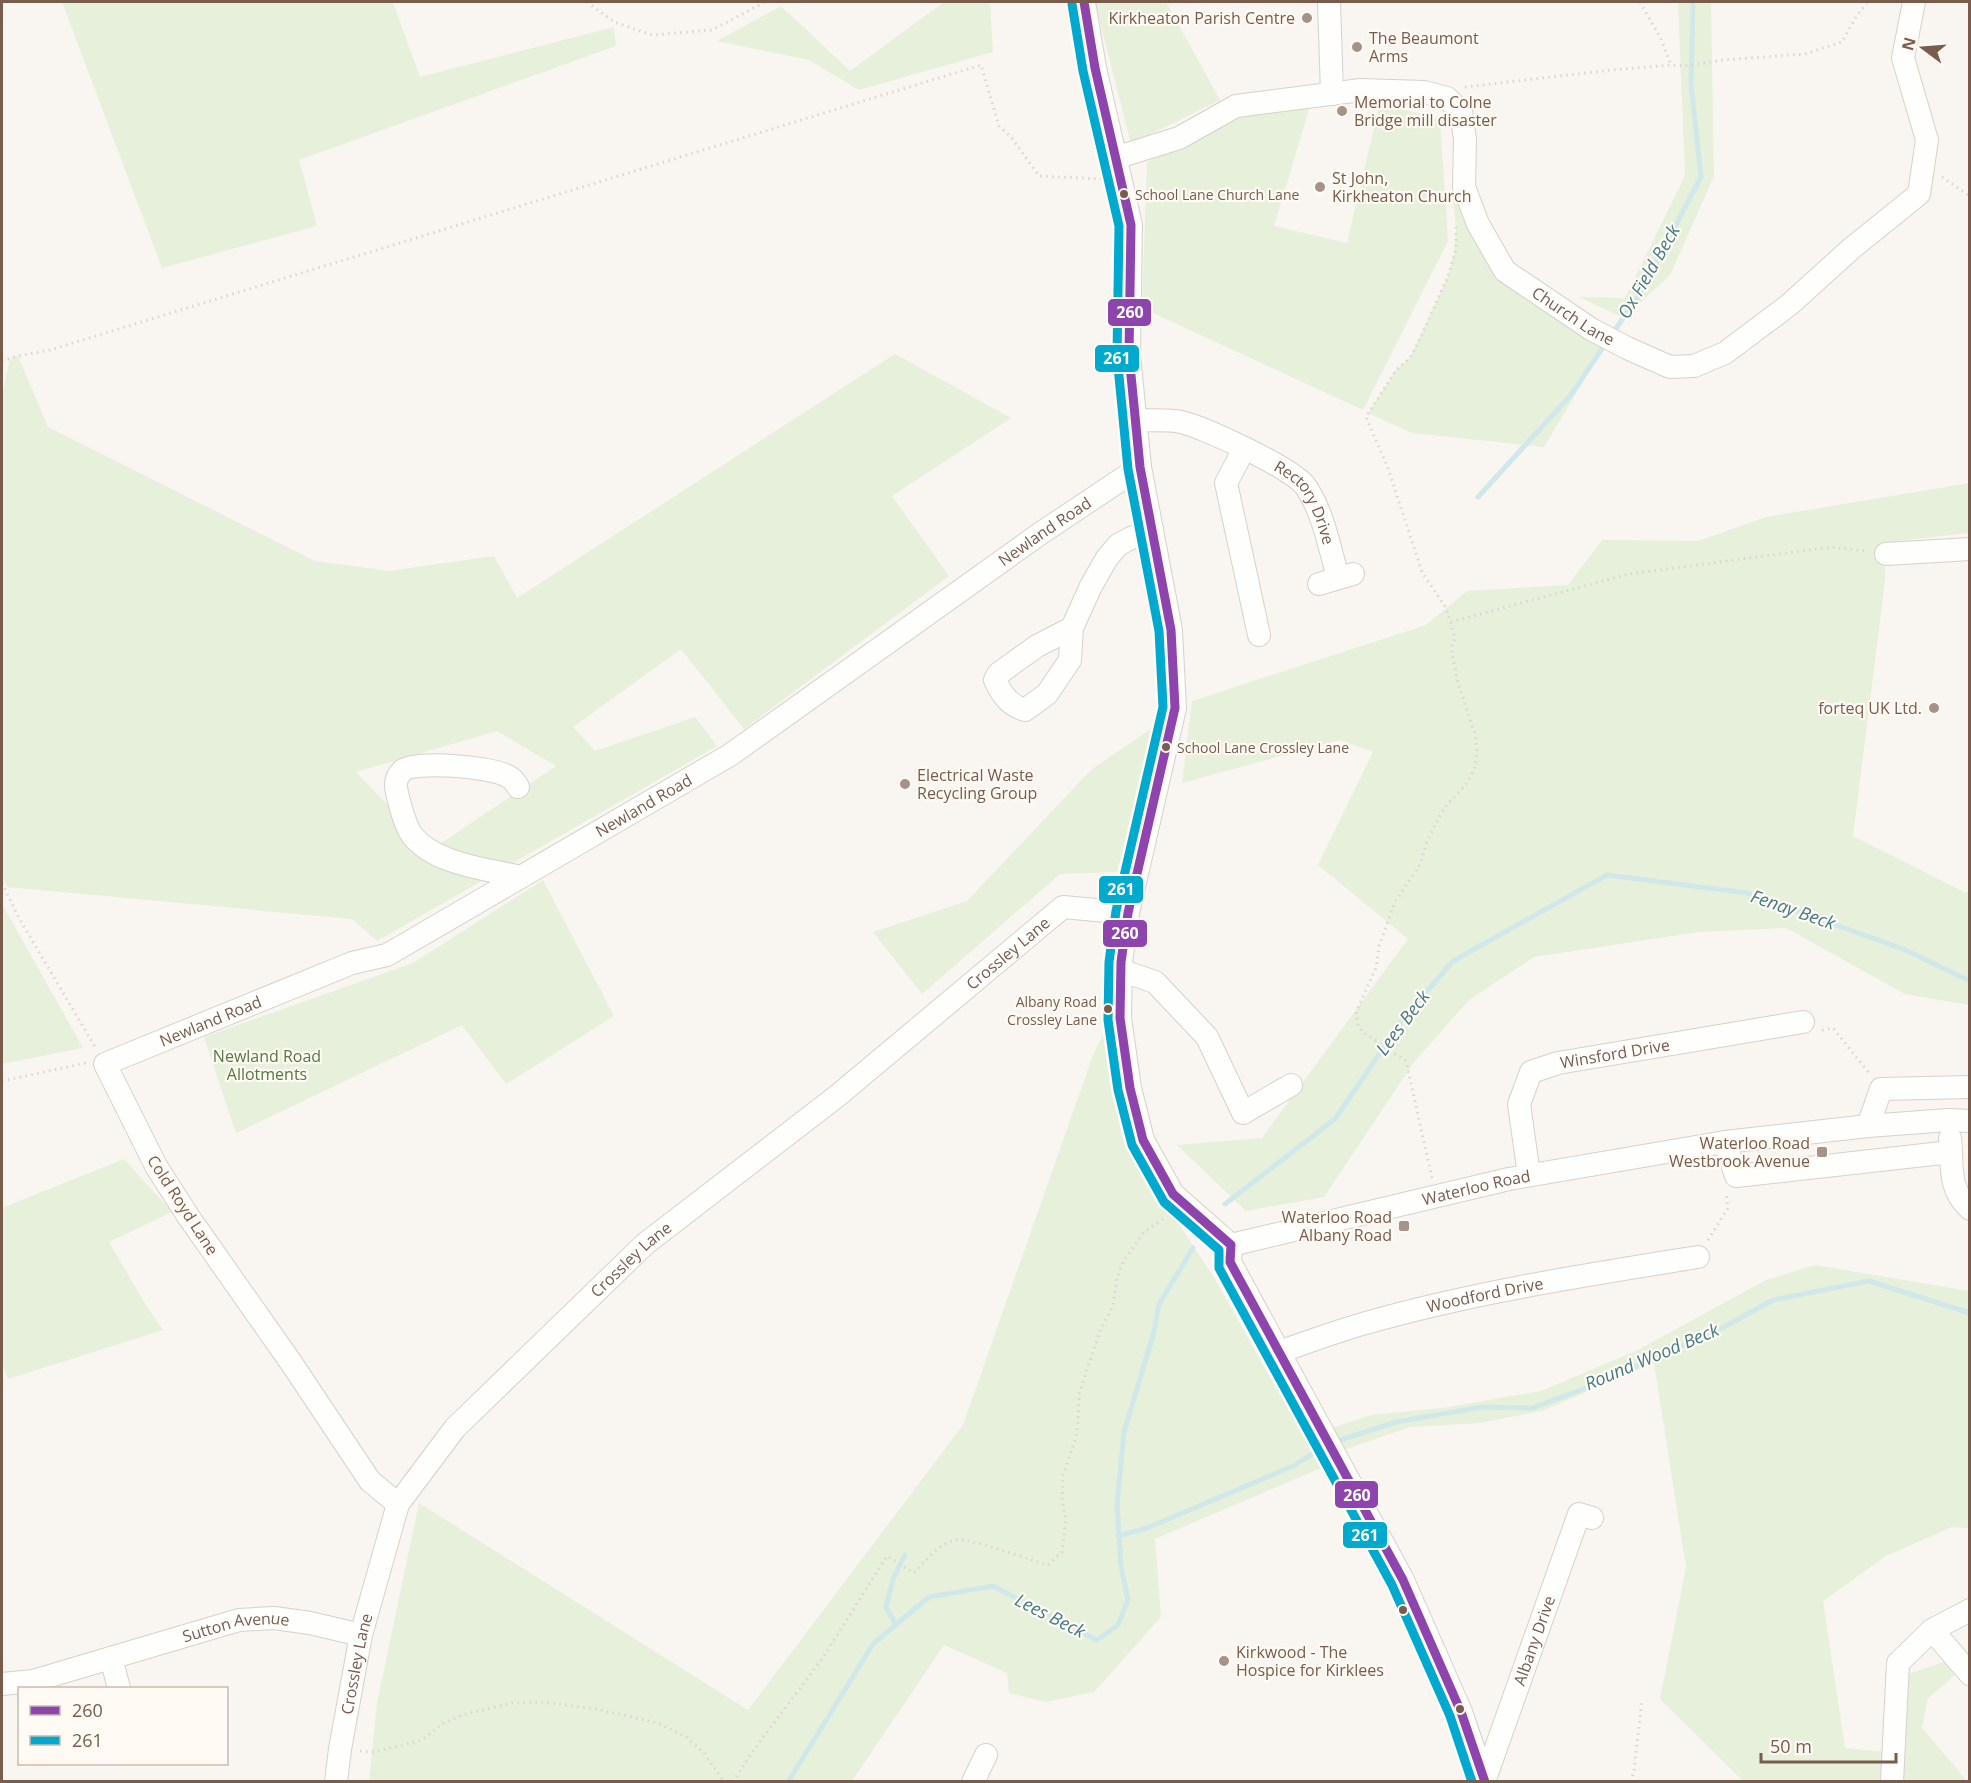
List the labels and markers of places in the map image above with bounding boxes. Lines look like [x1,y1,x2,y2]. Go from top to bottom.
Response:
place label: Kirkheaton Parish Centre [1108,7,1295,29]
marker: Kirkheaton Parish Centre [1300,11,1314,25]
place label: The Beaumont Arms [1369,27,1479,67]
marker: The Beaumont Arms [1350,40,1364,54]
place label: Memorial to Colne Bridge mill disaster [1354,91,1497,131]
marker: Memorial to Colne Bridge mill disaster [1335,104,1349,118]
place label: St John, Kirkheaton Church [1332,167,1471,207]
marker: St John, Kirkheaton Church [1313,180,1327,194]
place label: School Lane Church Lane [1135,185,1299,204]
marker: School Lane Church Lane [1118,188,1130,200]
place label: forteq UK Ltd. [1818,697,1922,719]
marker: forteq UK Ltd. [1927,701,1941,715]
place label: School Lane Crossley Lane [1177,738,1349,757]
marker: School Lane Crossley Lane [1160,741,1172,753]
place label: Electrical Waste Recycling Group [917,764,1037,804]
marker: Electrical Waste Recycling Group [898,777,912,791]
place label: Albany Road Crossley Lane [1007,992,1097,1029]
marker: Albany Road Crossley Lane [1102,1003,1114,1015]
place label: Waterloo Road Westbrook Avenue [1669,1132,1810,1172]
marker: Waterloo Road Westbrook Avenue [1815,1145,1829,1159]
place label: Waterloo Road Albany Road [1281,1206,1392,1246]
marker: Waterloo Road Albany Road [1397,1219,1411,1233]
unlabelled marker [1397,1604,1409,1616]
place label: Kirkwood - The Hospice for Kirklees [1236,1641,1384,1681]
marker: Kirkwood - The Hospice for Kirklees [1217,1654,1231,1668]
unlabelled marker [1454,1703,1466,1715]

